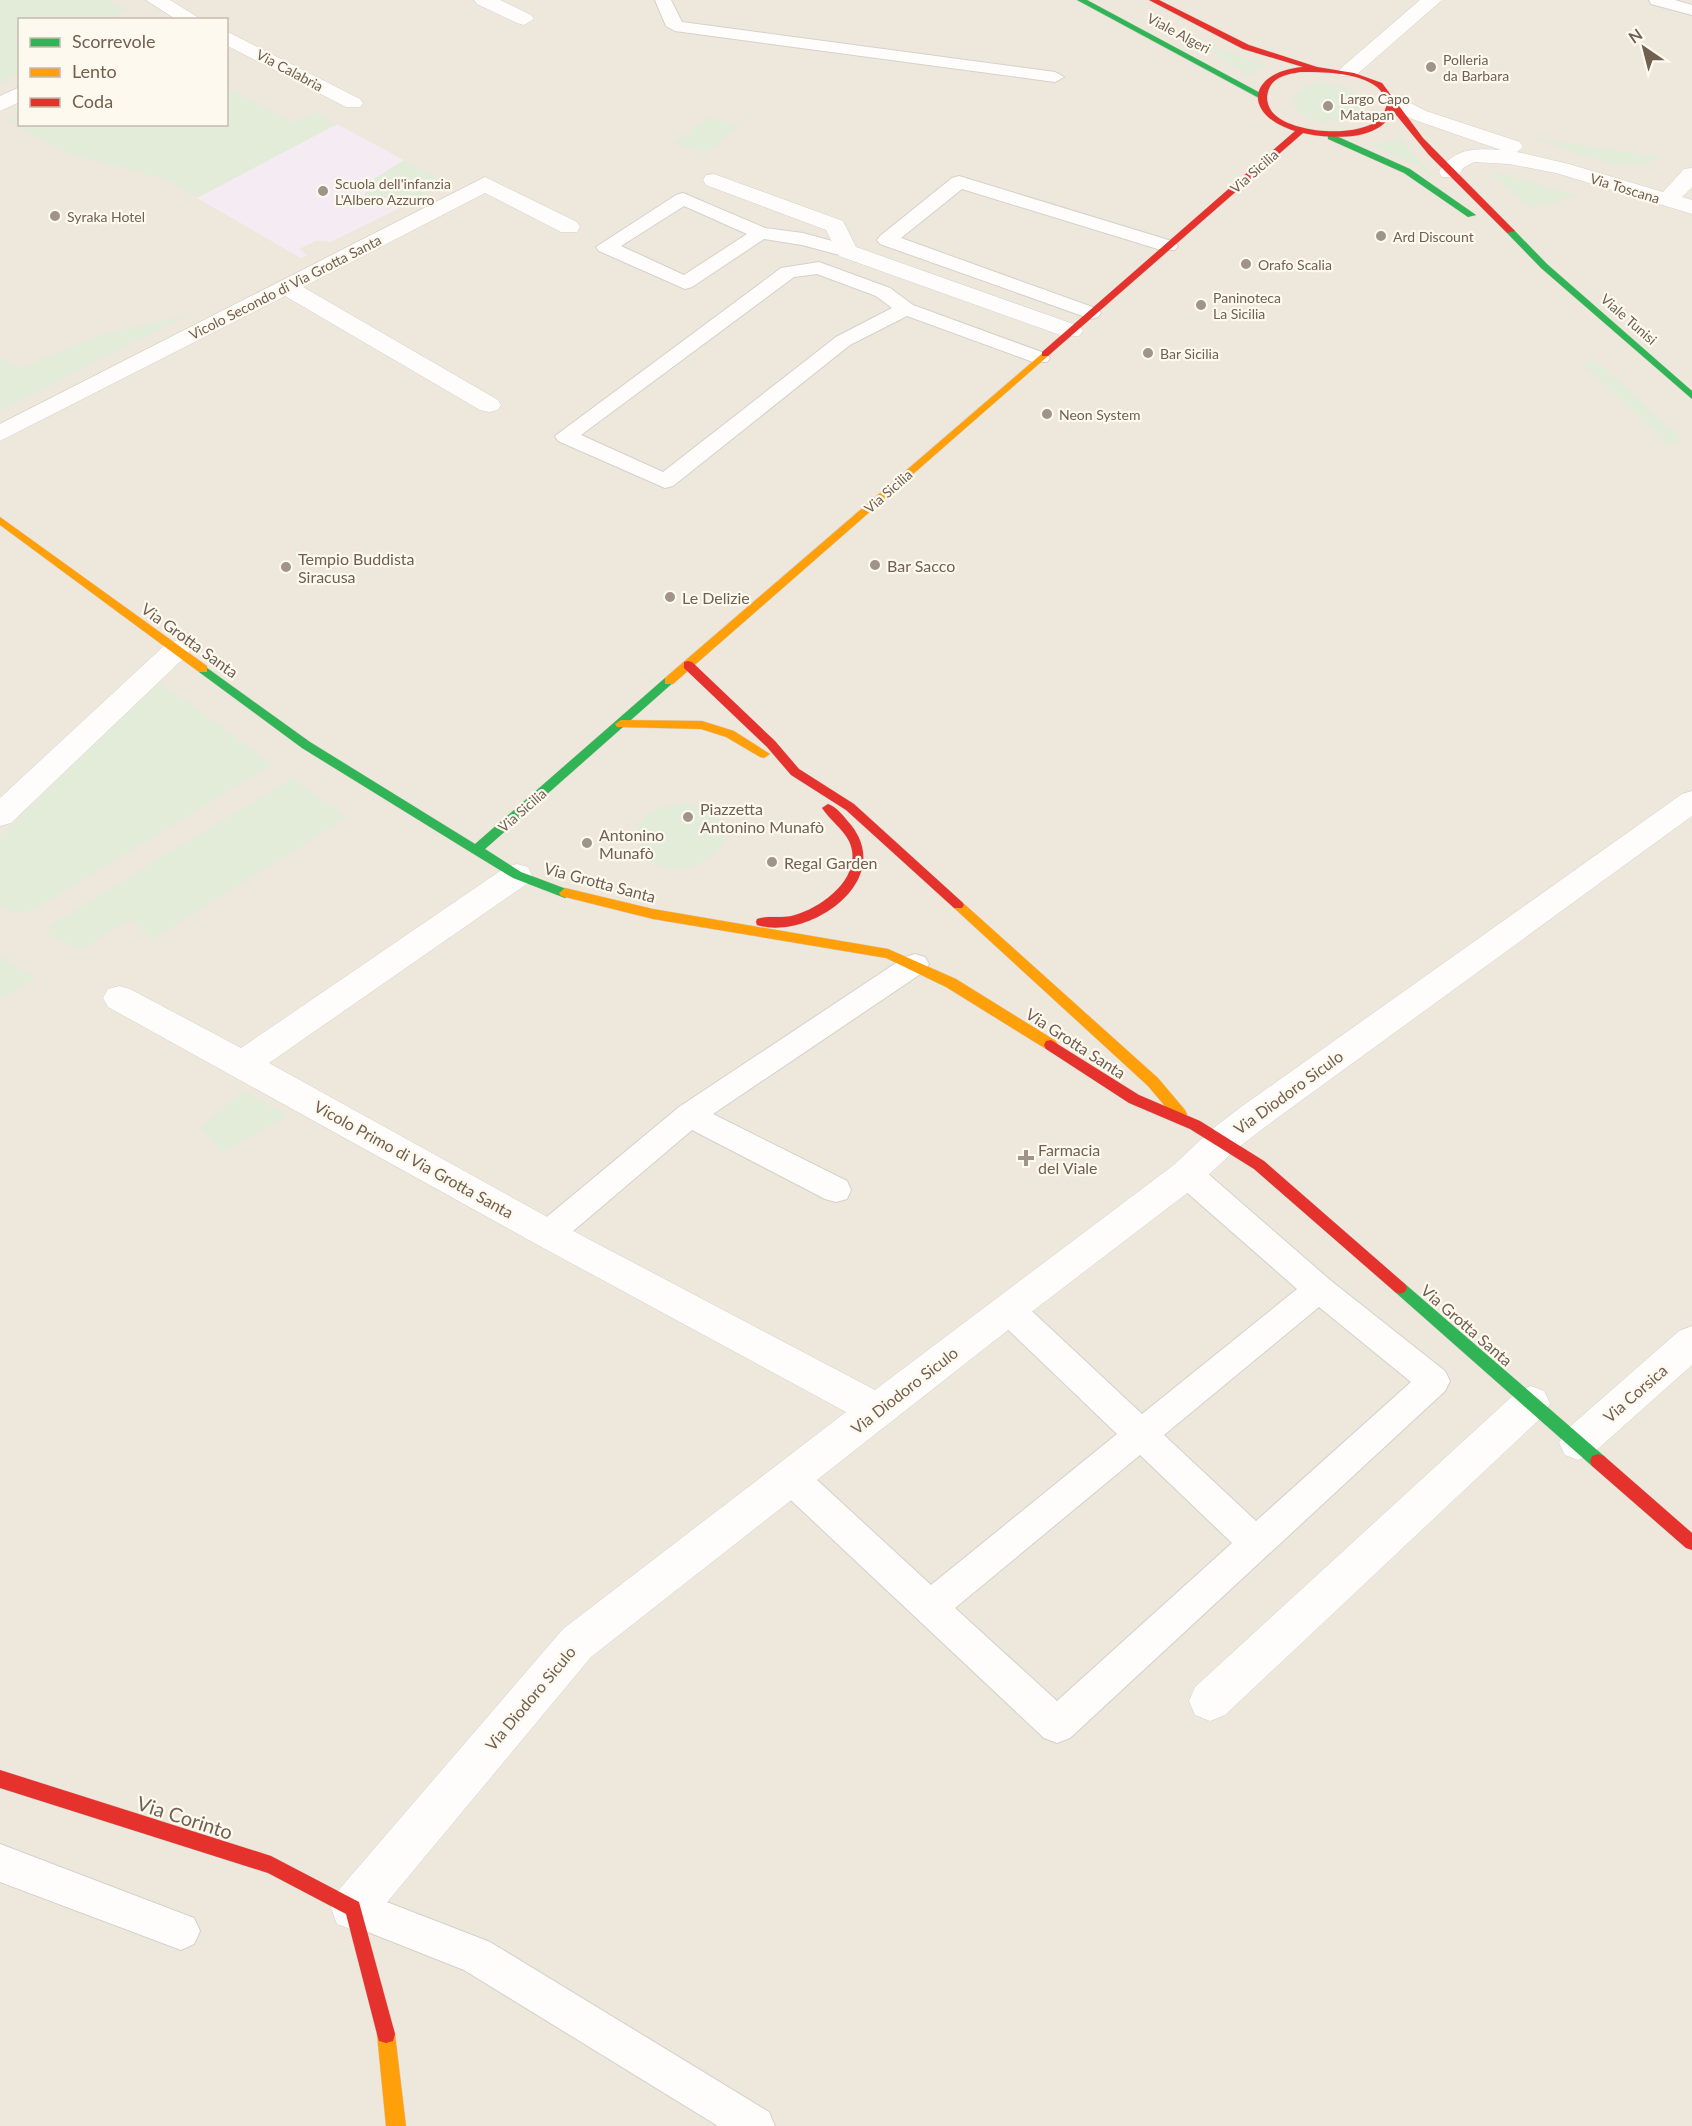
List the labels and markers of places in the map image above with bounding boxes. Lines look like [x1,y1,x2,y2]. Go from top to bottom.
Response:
place label: Polleria da Barbara [1443,51,1509,84]
marker: Polleria da Barbara [1424,60,1438,74]
place label: Largo Capo Matapan [1340,90,1410,123]
marker: Largo Capo Matapan [1321,99,1335,113]
place label: Scuola dell'infanzia L'Albero Azzurro [335,175,451,208]
marker: Scuola dell'infanzia L'Albero Azzurro [316,184,330,198]
place label: Syraka Hotel [67,208,145,225]
marker: Syraka Hotel [48,209,62,223]
place label: Ard Discount [1393,228,1474,245]
marker: Ard Discount [1374,229,1388,243]
place label: Orafo Scalia [1258,256,1332,273]
marker: Orafo Scalia [1239,257,1253,271]
place label: Paninoteca La Sicilia [1213,289,1281,322]
marker: Paninoteca La Sicilia [1194,298,1208,312]
place label: Bar Sicilia [1160,345,1219,362]
marker: Bar Sicilia [1141,346,1155,360]
place label: Neon System [1059,406,1140,423]
marker: Neon System [1040,407,1054,421]
place label: Tempio Buddista Siracusa [298,549,415,586]
place label: Bar Sacco [887,556,955,575]
marker: Bar Sacco [868,558,882,572]
marker: Tempio Buddista Siracusa [279,560,293,574]
place label: Le Delizie [682,588,750,607]
marker: Le Delizie [663,590,677,604]
place label: Piazzetta Antonino Munafò [700,799,824,836]
marker: Piazzetta Antonino Munafò [681,810,695,824]
place label: Antonino Munafò [599,825,664,862]
marker: Antonino Munafò [580,836,594,850]
place label: Regal Garden [784,853,878,872]
marker: Regal Garden [765,855,779,869]
place label: Farmacia del Viale [1038,1140,1100,1177]
marker: Farmacia del Viale [1019,1151,1033,1165]

